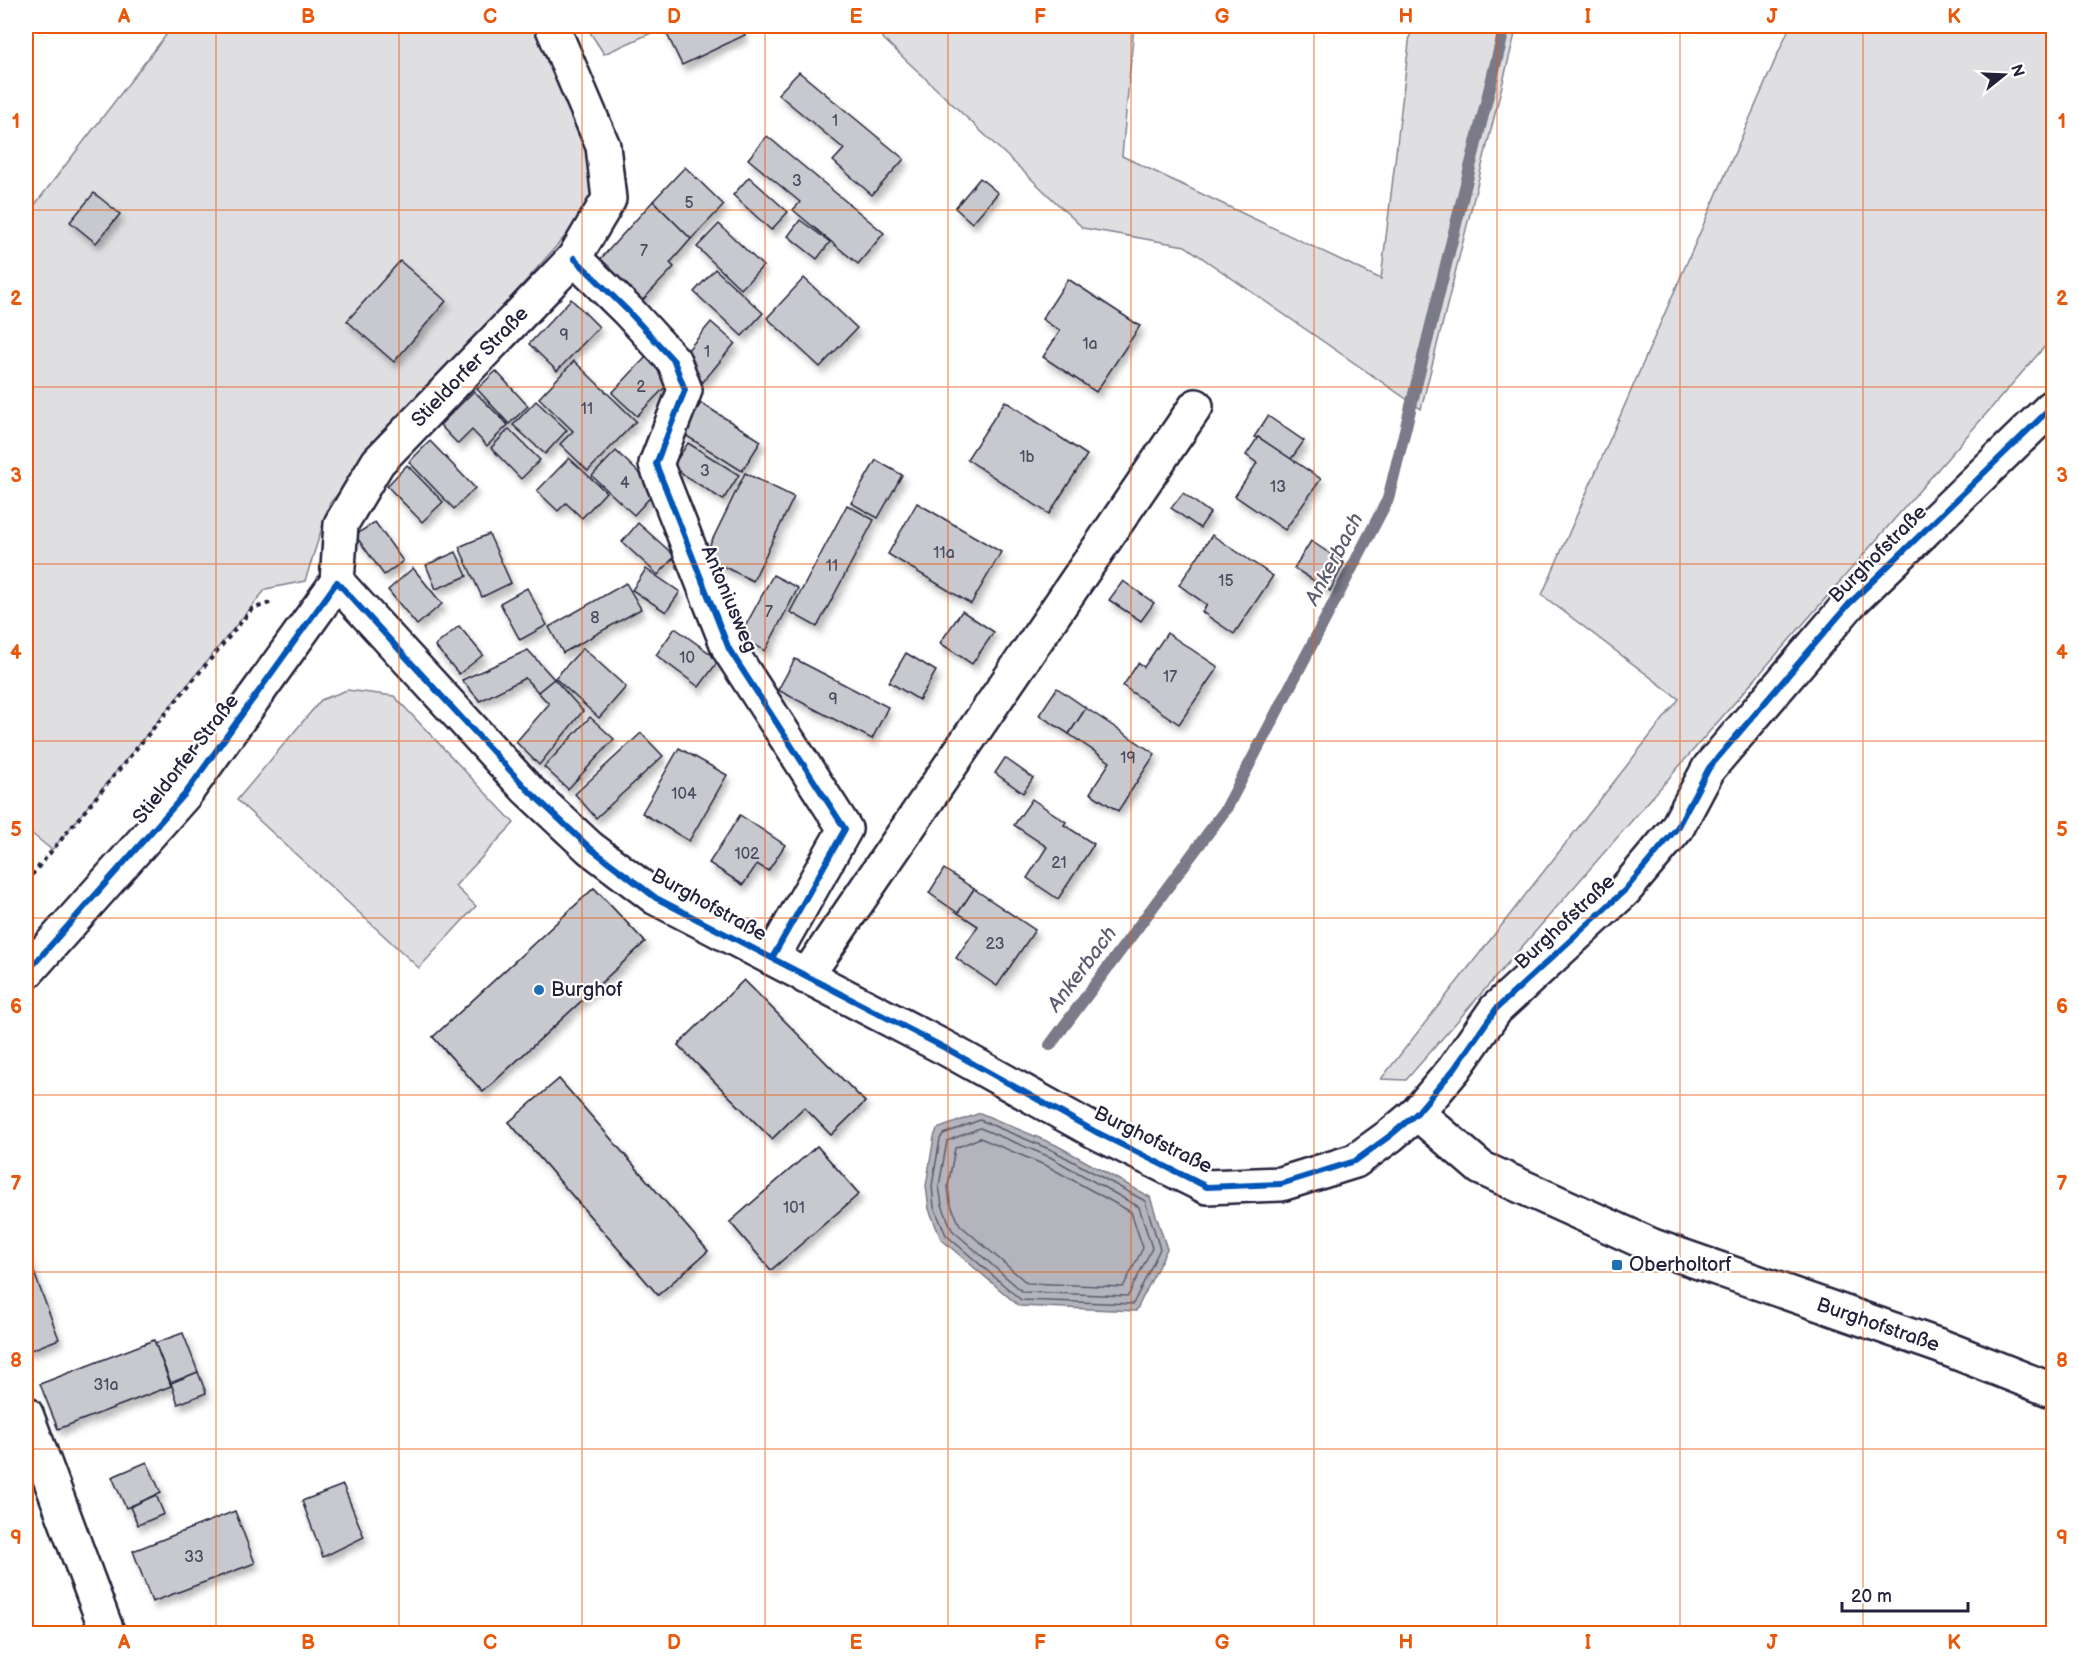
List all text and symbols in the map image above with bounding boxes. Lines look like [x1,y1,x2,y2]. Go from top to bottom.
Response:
text: A [117,5,131,29]
text: B [301,5,315,29]
text: C [483,5,497,29]
text: D [667,5,681,29]
text: E [850,5,863,29]
text: F [1034,5,1046,29]
text: G [1215,5,1230,29]
text: H [1399,5,1413,29]
text: I [1585,5,1591,29]
text: J [1767,5,1779,29]
text: K [1947,5,1961,29]
north arrow [1974,45,2034,105]
text: N [2006,62,2028,79]
text: 1 [12,110,20,134]
text: 1 [2058,110,2066,134]
house number: 1 [832,112,838,131]
house number: 3 [792,172,802,191]
house number: 5 [684,194,694,213]
house number: 7 [640,242,648,261]
text: 2 [10,287,22,311]
text: 2 [2056,287,2068,311]
street label: Stieldorfer Straße [406,302,534,432]
house number: 9 [559,326,569,345]
house number: 1a [1082,335,1098,354]
house number: 1 [704,343,710,362]
house number: 2 [636,378,646,397]
house number: 11 [581,400,593,419]
house number: 1b [1019,448,1035,467]
house number: 3 [700,462,710,481]
text: 3 [10,464,22,488]
text: 3 [2056,464,2068,488]
house number: 4 [620,474,630,493]
house number: 13 [1270,478,1286,497]
street label: Burghofstraße [1824,500,1932,608]
water label: Ankerbach [1299,508,1369,610]
street label: Antoniusweg [696,542,762,656]
house number: 11a [933,544,955,563]
house number: 11 [826,557,838,576]
house number: 15 [1218,572,1234,591]
house number: 7 [765,603,773,622]
house number: 8 [590,609,600,628]
text: 4 [10,641,22,665]
text: 4 [2056,641,2068,665]
house number: 10 [679,649,695,668]
house number: 17 [1163,668,1177,687]
street label: Stieldorfer Straße [128,689,244,829]
house number: 9 [828,690,838,709]
house number: 19 [1120,749,1136,768]
house number: 104 [671,785,697,804]
text: 5 [10,818,22,842]
text: 5 [2056,818,2068,842]
house number: 102 [734,845,760,864]
house number: 21 [1051,854,1067,873]
street label: Burghofstraße [647,863,771,947]
street label: Burghofstraße [1510,869,1620,975]
water label: Ankerbach [1041,921,1123,1017]
house number: 23 [986,935,1005,954]
place label: Burghof [551,978,623,1002]
marker: Burghof [532,983,546,997]
text: 6 [10,995,22,1019]
text: 6 [2056,995,2068,1019]
street label: Burghofstraße [1090,1101,1216,1179]
text: 7 [10,1172,22,1196]
text: 7 [2056,1172,2068,1196]
house number: 101 [783,1199,805,1218]
place label: Oberholtorf [1629,1253,1732,1277]
marker: Oberholtorf [1610,1258,1624,1272]
street label: Burghofstraße [1813,1293,1943,1357]
text: 8 [10,1349,22,1373]
text: 8 [2056,1349,2068,1373]
house number: 31a [93,1376,119,1395]
text: 9 [10,1526,22,1550]
text: 9 [2056,1526,2068,1550]
house number: 33 [184,1548,204,1567]
scale bar [1842,1575,1968,1613]
text: 20 m [1851,1586,1892,1607]
text: A [117,1631,131,1655]
text: B [301,1631,315,1655]
text: C [483,1631,497,1655]
text: D [667,1631,681,1655]
text: E [850,1631,863,1655]
text: F [1034,1631,1046,1655]
text: G [1215,1631,1230,1655]
text: H [1399,1631,1413,1655]
text: I [1585,1631,1591,1655]
text: J [1767,1631,1779,1655]
text: K [1947,1631,1961,1655]

